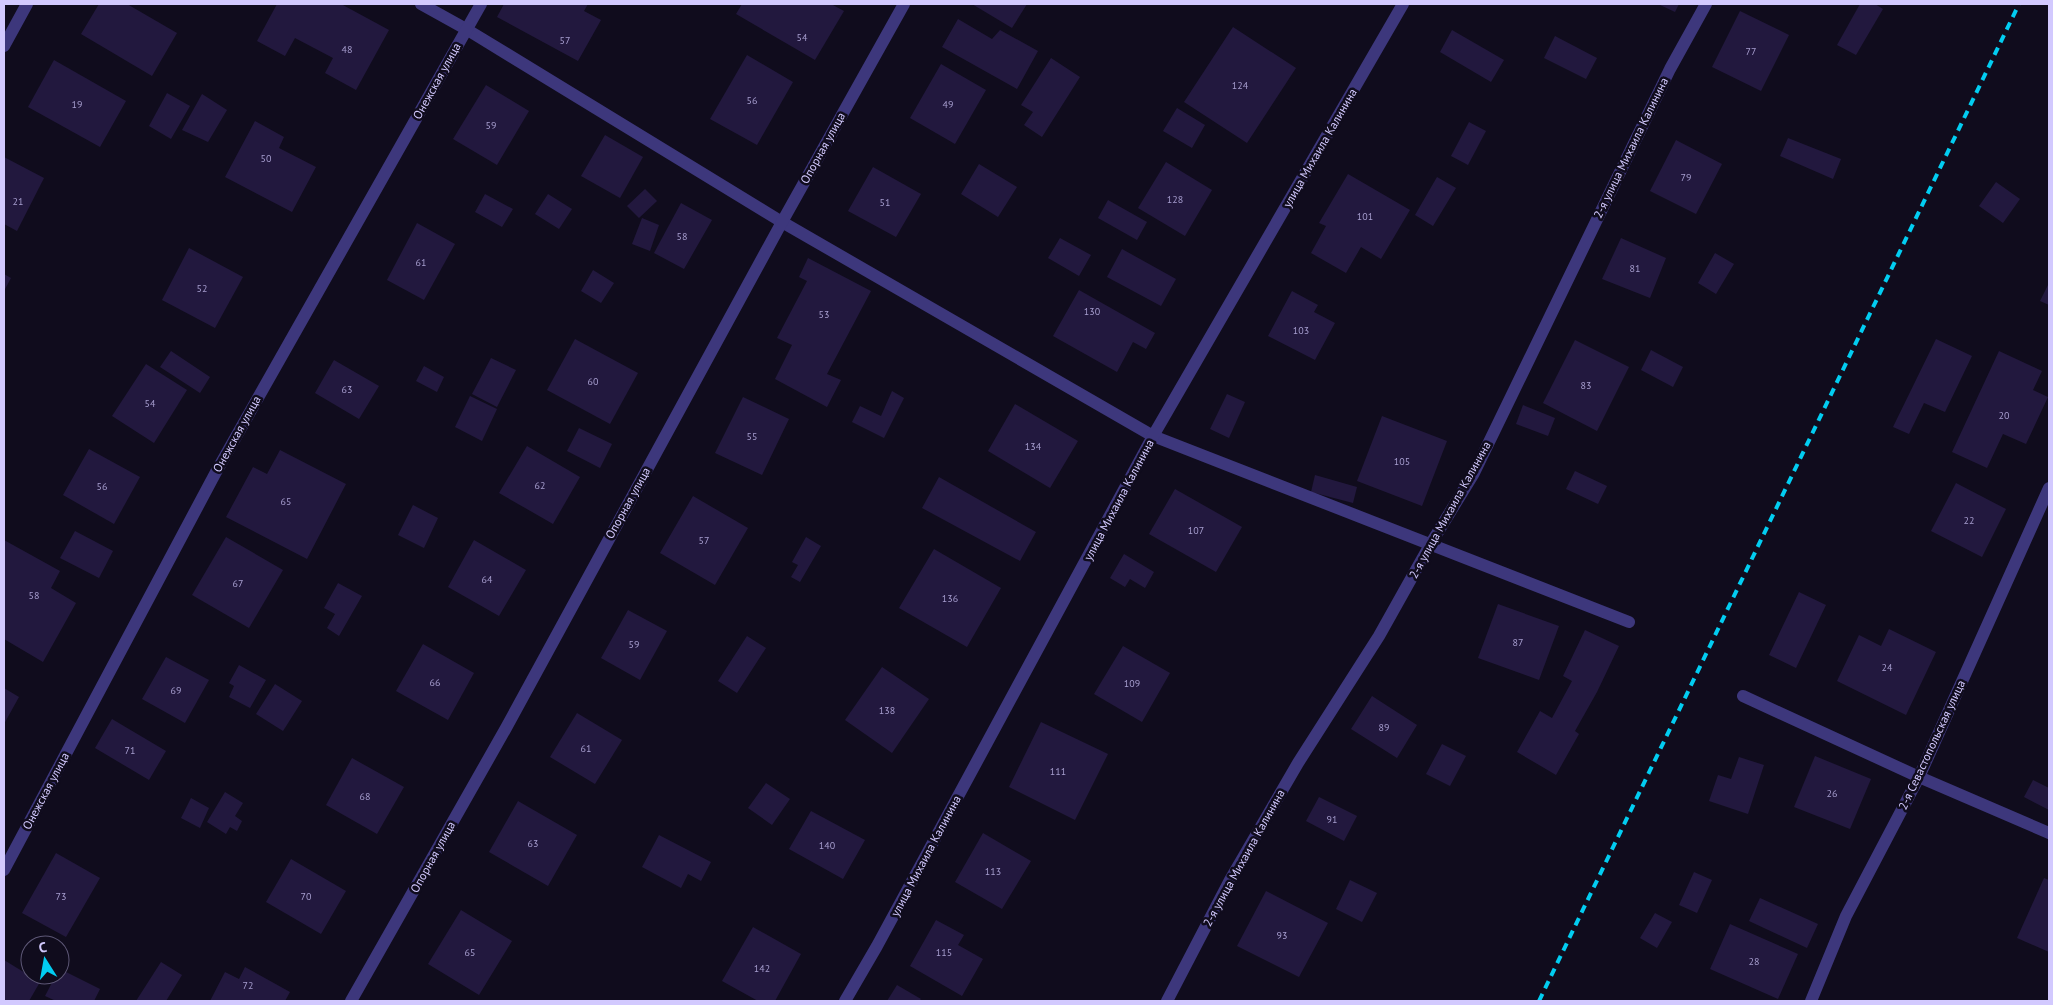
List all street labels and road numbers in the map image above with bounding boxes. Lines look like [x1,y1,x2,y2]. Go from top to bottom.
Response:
street label: Онежская улица [409,40,464,122]
street label: 2-я улица Михаила Калинина [1590,75,1671,221]
street label: улица Михаила Калинина [1279,86,1360,210]
street label: Опорная улица [797,109,848,186]
street label: Онежская улица [209,393,264,475]
street label: улица Михаила Калинина [1080,437,1157,563]
street label: 2-я улица Михаила Калинина [1405,438,1494,581]
street label: Опорная улица [602,464,653,541]
street label: 2-я Севастопольская улица [1895,678,1968,812]
street label: Онежская улица [19,750,72,832]
street label: 2-я улица Михаила Калинина [1199,786,1288,929]
street label: улица Михаила Калинина [887,793,964,919]
street label: Опорная улица [407,818,458,895]

